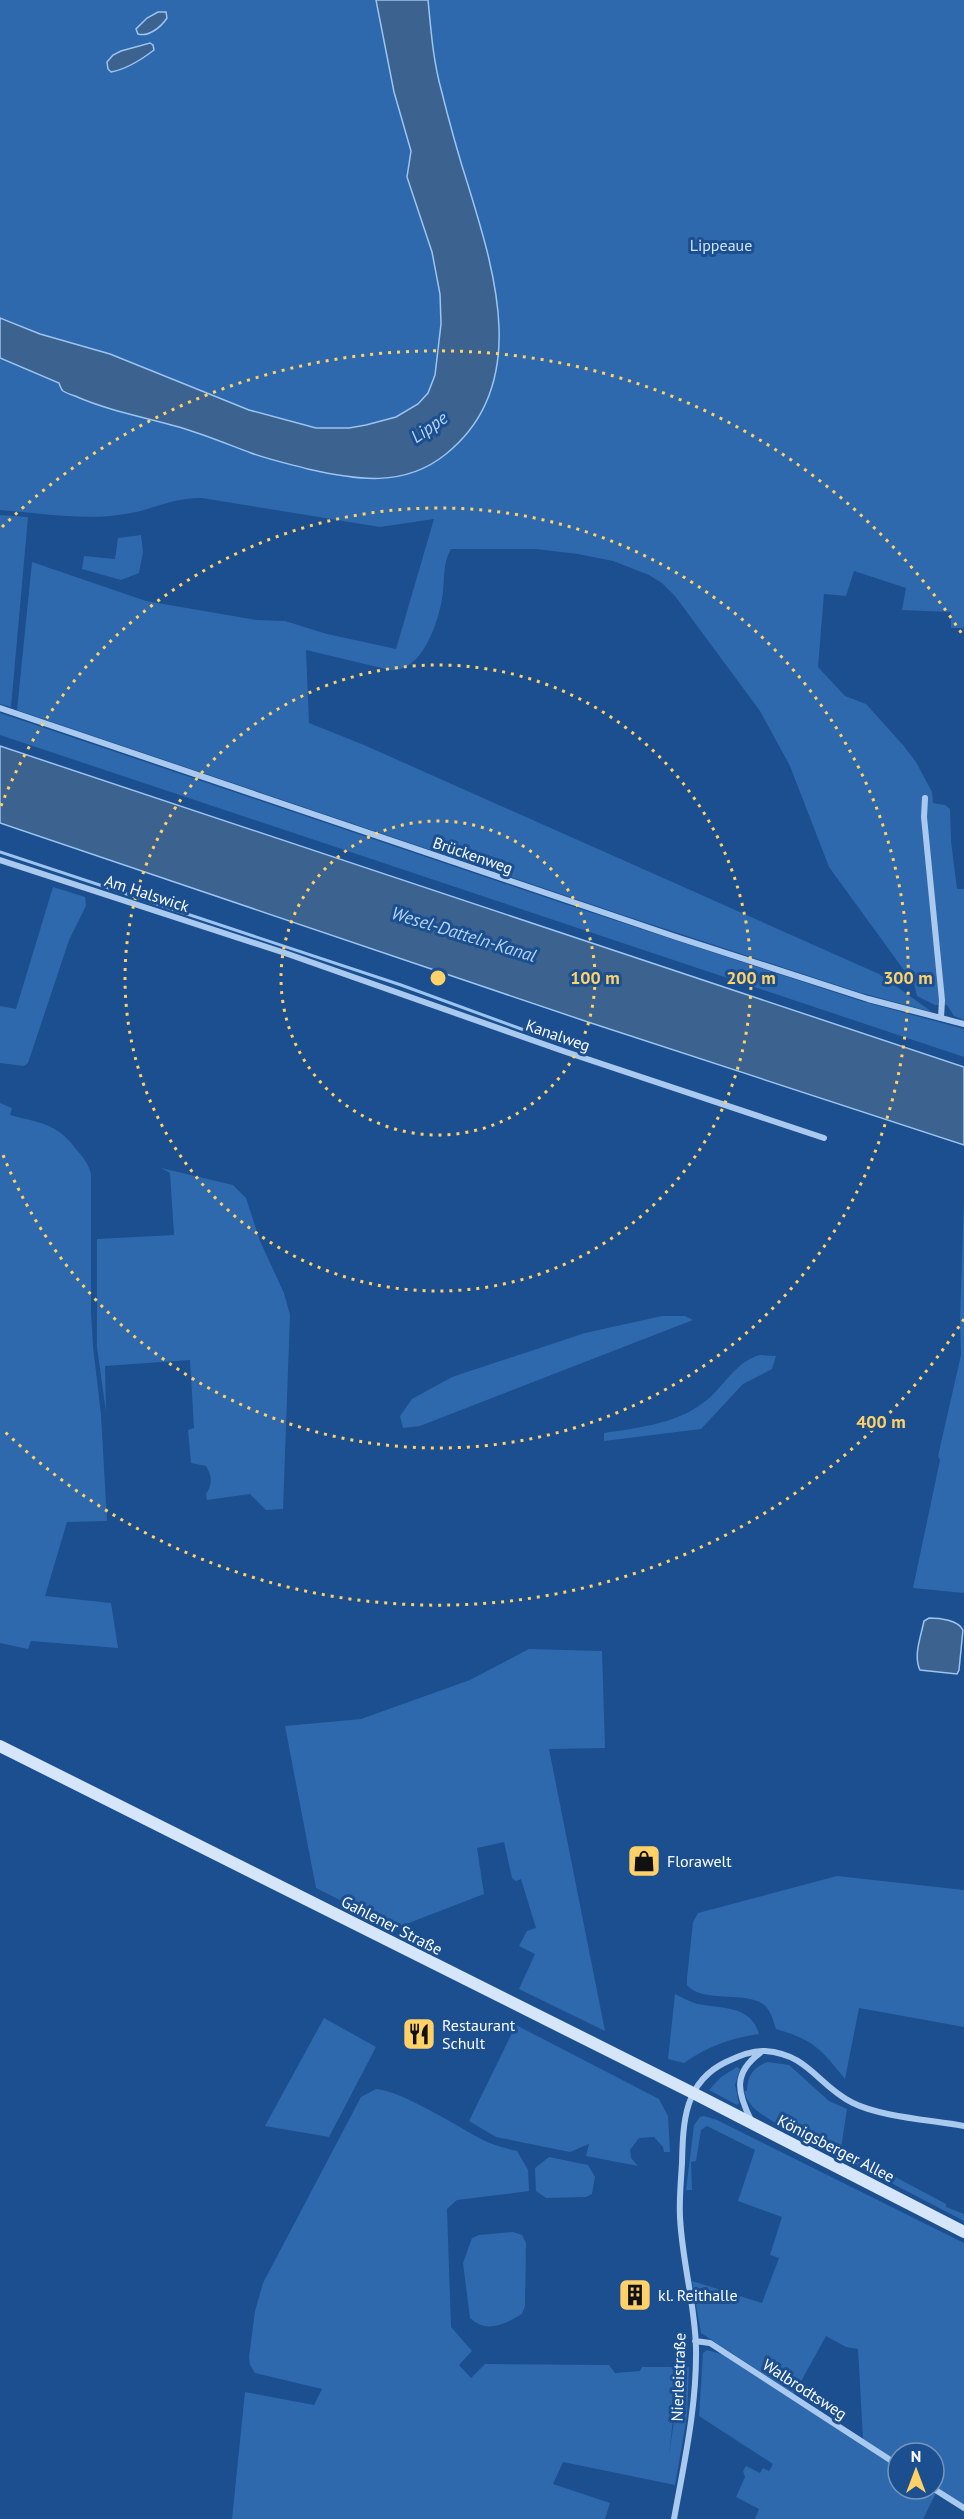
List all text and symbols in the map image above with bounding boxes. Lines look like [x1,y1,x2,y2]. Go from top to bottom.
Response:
park label: Lippeaue [690,235,752,255]
water label: Lippe [406,406,453,448]
street label: Brückenweg [430,832,516,878]
street label: Am Halswick [102,870,192,916]
water label: Wesel-Datteln-Kanal [389,901,539,967]
text: 100 m [570,966,620,989]
text: 200 m [726,966,776,989]
text: 300 m [883,966,933,989]
centre of rings [428,968,448,988]
street label: Kanalweg [523,1015,593,1055]
text: 400 m [856,1410,906,1433]
shop icon: Florawelt [626,1843,662,1879]
place label: Florawelt [667,1851,732,1871]
street label: Gahlener Straße [338,1891,446,1959]
place label: Restaurant Schult [442,2015,516,2053]
restaurant icon: Restaurant Schult [401,2016,437,2052]
street label: Königsberger Allee [774,2110,898,2186]
building icon: kl. Reithalle [617,2277,653,2313]
place label: kl. Reithalle [658,2285,738,2305]
street label: Nierleistraße [666,2332,690,2422]
street label: Walbrodtsweg [759,2354,851,2424]
north arrow [886,2441,946,2501]
text: N [911,2446,921,2466]

